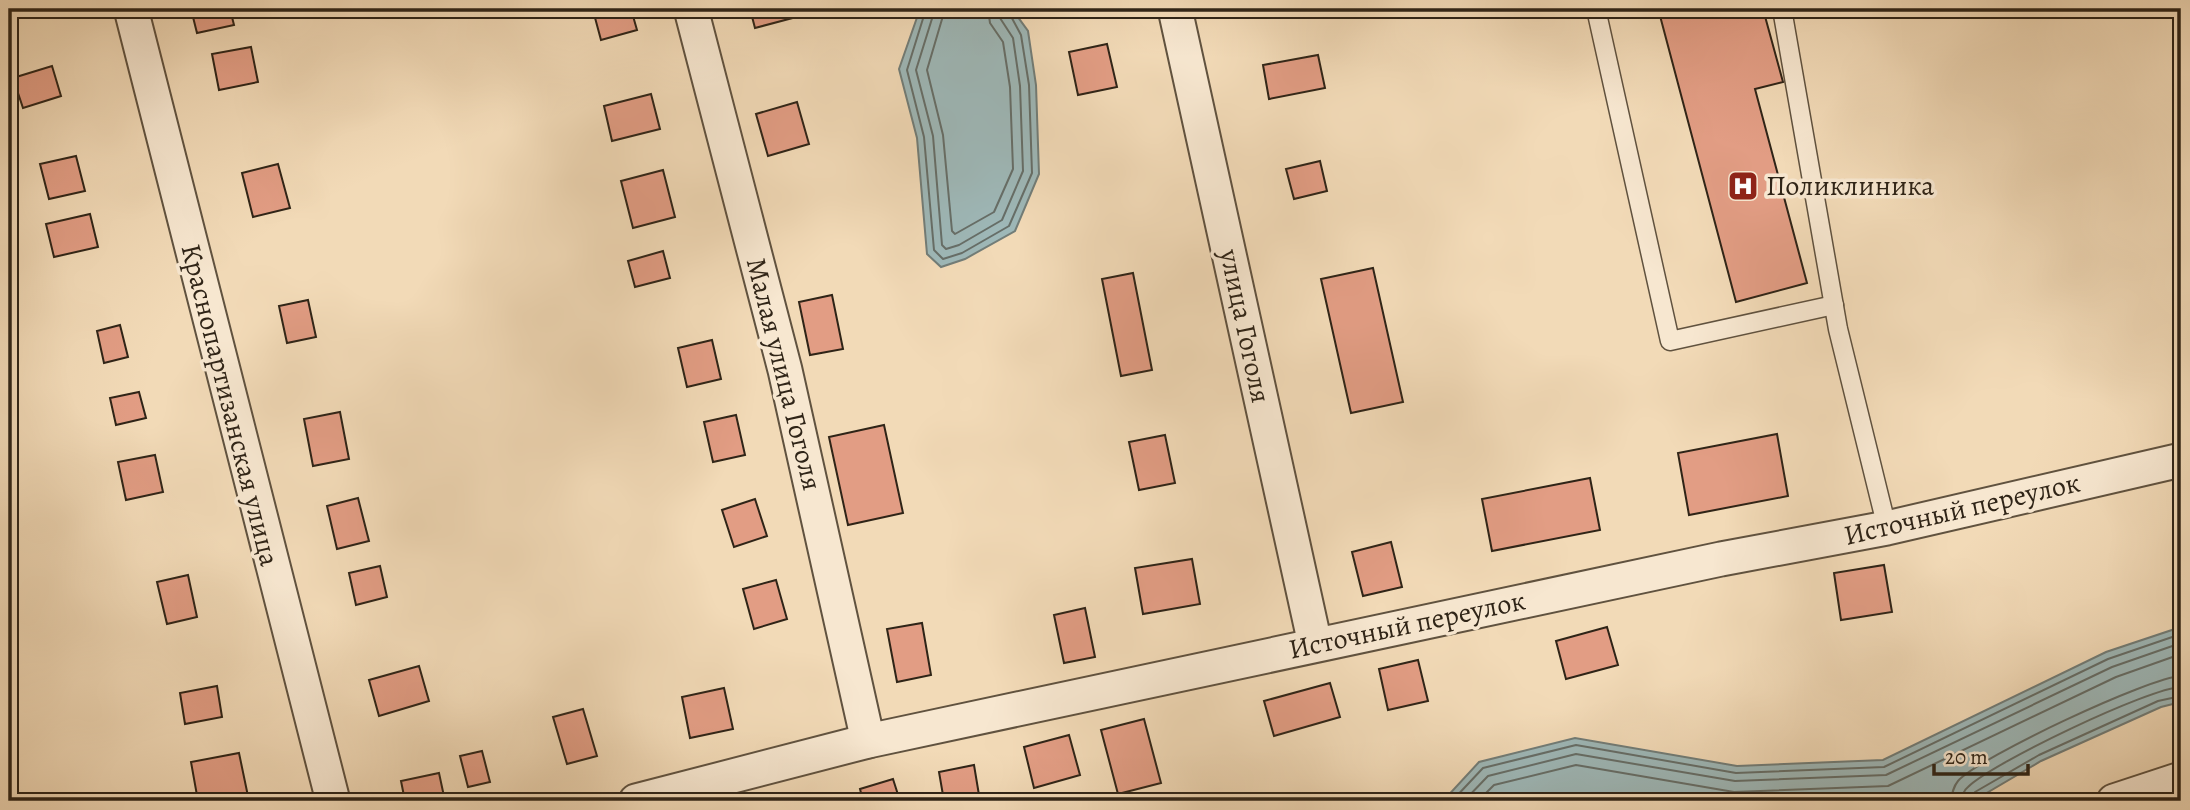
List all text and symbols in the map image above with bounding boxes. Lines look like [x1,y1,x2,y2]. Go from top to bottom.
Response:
place label: Поликлиника [1766,167,1934,205]
hospital icon: Поликлиника [1726,169,1760,203]
street label: Краснопартизанская улица [172,240,288,570]
street label: улица Гоголя [1210,245,1280,406]
street label: Малая улица Гоголя [737,254,831,494]
street label: Источный переулок [1840,463,2084,555]
street label: Источный переулок [1285,581,1529,669]
scale bar [1934,733,2029,777]
text: 20 m [1945,743,1988,771]

